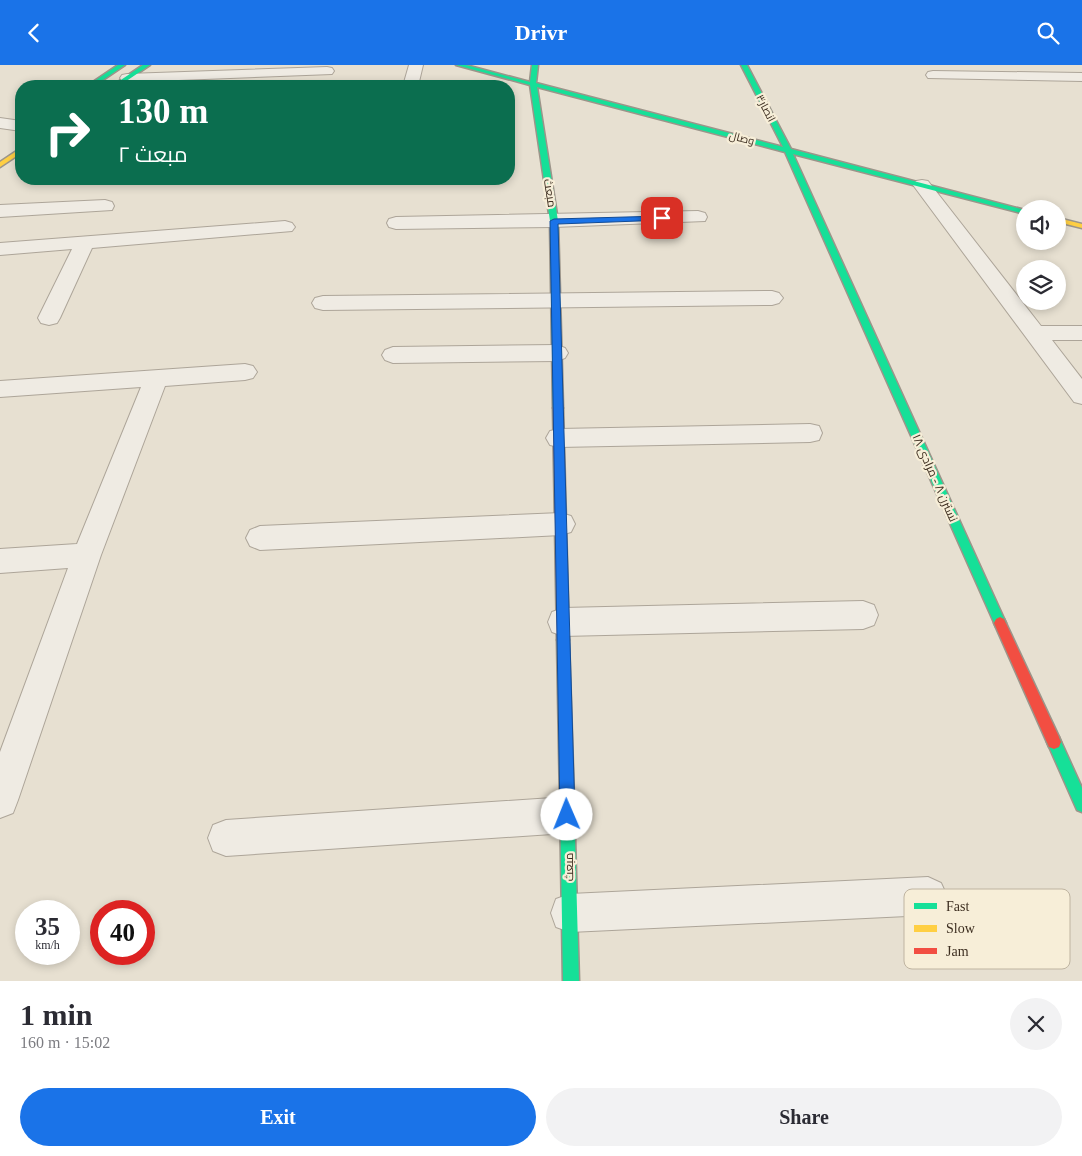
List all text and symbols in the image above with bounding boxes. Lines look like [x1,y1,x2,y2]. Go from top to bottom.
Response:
icon: back [20,19,48,47]
icon: search [1034,19,1062,47]
text: Drivr [515,20,567,45]
text: 130 m [118,92,208,131]
street label: انصار۳ [753,92,778,124]
icon: right [35,100,100,165]
street label: وصال [728,129,756,148]
text: مبعث ۲ [118,142,188,167]
street label: مبعث [541,178,559,208]
pin [641,197,683,239]
map controls [1016,200,1066,310]
button: sound [1016,200,1066,250]
icon: arrive [648,204,676,232]
button: layers [1016,260,1066,310]
street label: نسترن ۸ - مرادی ۱۸ [909,432,961,524]
position arrow [540,788,592,840]
street label: مبعث [562,853,576,881]
legend [904,889,1070,969]
text: Fast [946,899,969,914]
speed limit sign: 40 [90,900,155,965]
text: 35 [35,913,60,940]
text: Slow [946,921,976,936]
text: km/h [35,938,60,952]
text: Jam [946,944,969,959]
text: 1 min [20,998,93,1031]
button: close [1010,998,1062,1050]
text: 160 m · 15:02 [20,1034,110,1051]
button: Exit [20,1088,536,1146]
button: Share [546,1088,1062,1146]

